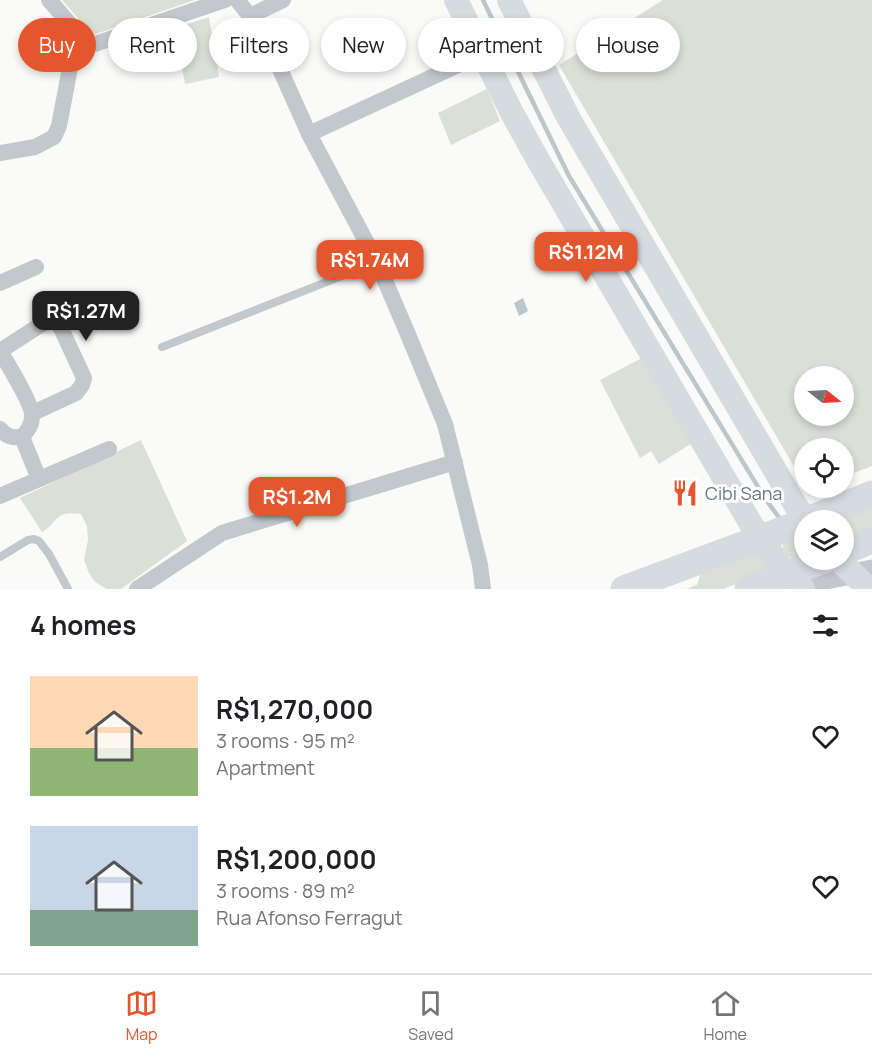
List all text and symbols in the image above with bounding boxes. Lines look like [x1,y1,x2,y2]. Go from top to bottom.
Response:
chip: Buy [18,18,96,72]
chip: Rent [108,18,197,72]
chip: Filters [209,18,309,72]
chip: New [321,18,406,72]
chip: Apartment [418,18,564,72]
chip: House [576,18,680,72]
pin: R$1.12M [531,232,641,283]
text: R$1.12M [548,238,624,265]
pin: R$1.74M [315,240,425,291]
text: R$1.74M [331,246,409,273]
pin: R$1.27M [31,291,141,342]
text: R$1.27M [46,297,126,324]
north arrow [794,366,854,426]
map controls [794,366,854,570]
button: locate [794,438,854,498]
pin: R$1.2M [248,477,346,528]
restaurant icon: Cibi Sana [670,478,700,508]
place label: Cibi Sana [705,481,782,505]
text: R$1.2M [263,483,331,510]
button: layers [794,510,854,570]
text: 4 homes [30,607,136,643]
icon: filters [809,609,842,642]
text: R$1,270,000 [216,691,373,727]
icon: home [78,700,150,772]
icon: heart [809,720,842,753]
text: 3 rooms · 95 m² [216,727,355,754]
text: Apartment [216,754,315,781]
text: R$1,200,000 [216,841,377,877]
icon: home [78,850,150,922]
icon: heart [809,870,842,903]
text: 3 rooms · 89 m² [216,877,355,904]
text: Rua Afonso Ferragut [216,904,403,931]
tab: Map [125,987,158,1045]
tab: Saved [408,987,453,1045]
tab: Home [704,987,747,1045]

